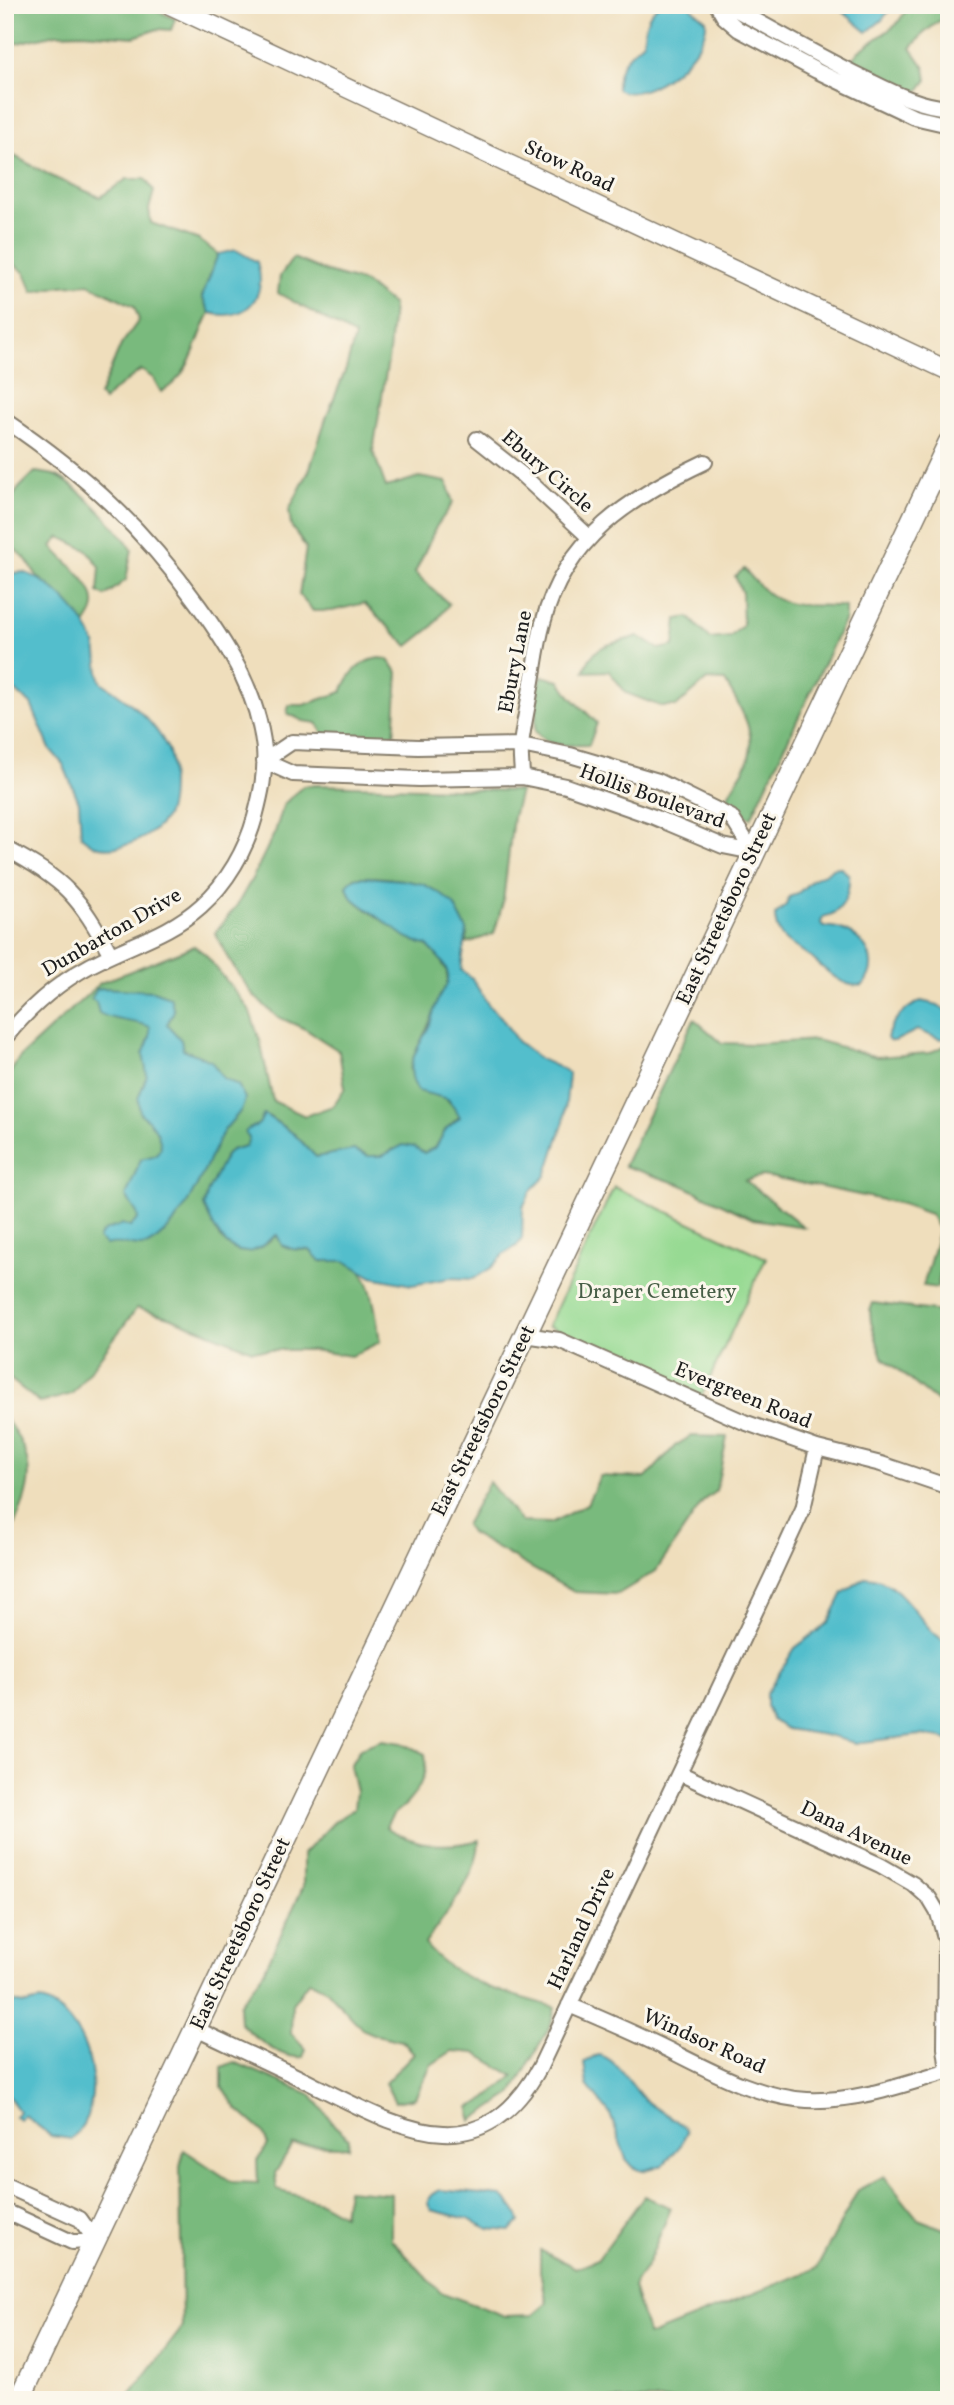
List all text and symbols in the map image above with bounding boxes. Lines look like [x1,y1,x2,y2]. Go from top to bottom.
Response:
street label: Stow Road [519,133,619,201]
street label: Ebury Circle [495,424,599,520]
street label: Ebury Lane [492,608,540,716]
street label: Hollis Boulevard [575,757,729,837]
street label: East Streetsboro Street [670,808,784,1010]
street label: Dunbarton Drive [37,881,187,985]
park label: Draper Cemetery [577,1278,737,1307]
street label: East Streetsboro Street [425,1320,543,1522]
street label: Evergreen Road [670,1355,816,1437]
street label: Dana Avenue [795,1794,917,1874]
street label: East Streetsboro Street [184,1833,298,2035]
street label: Harland Drive [541,1863,623,1995]
street label: Windsor Road [638,2002,770,2082]

